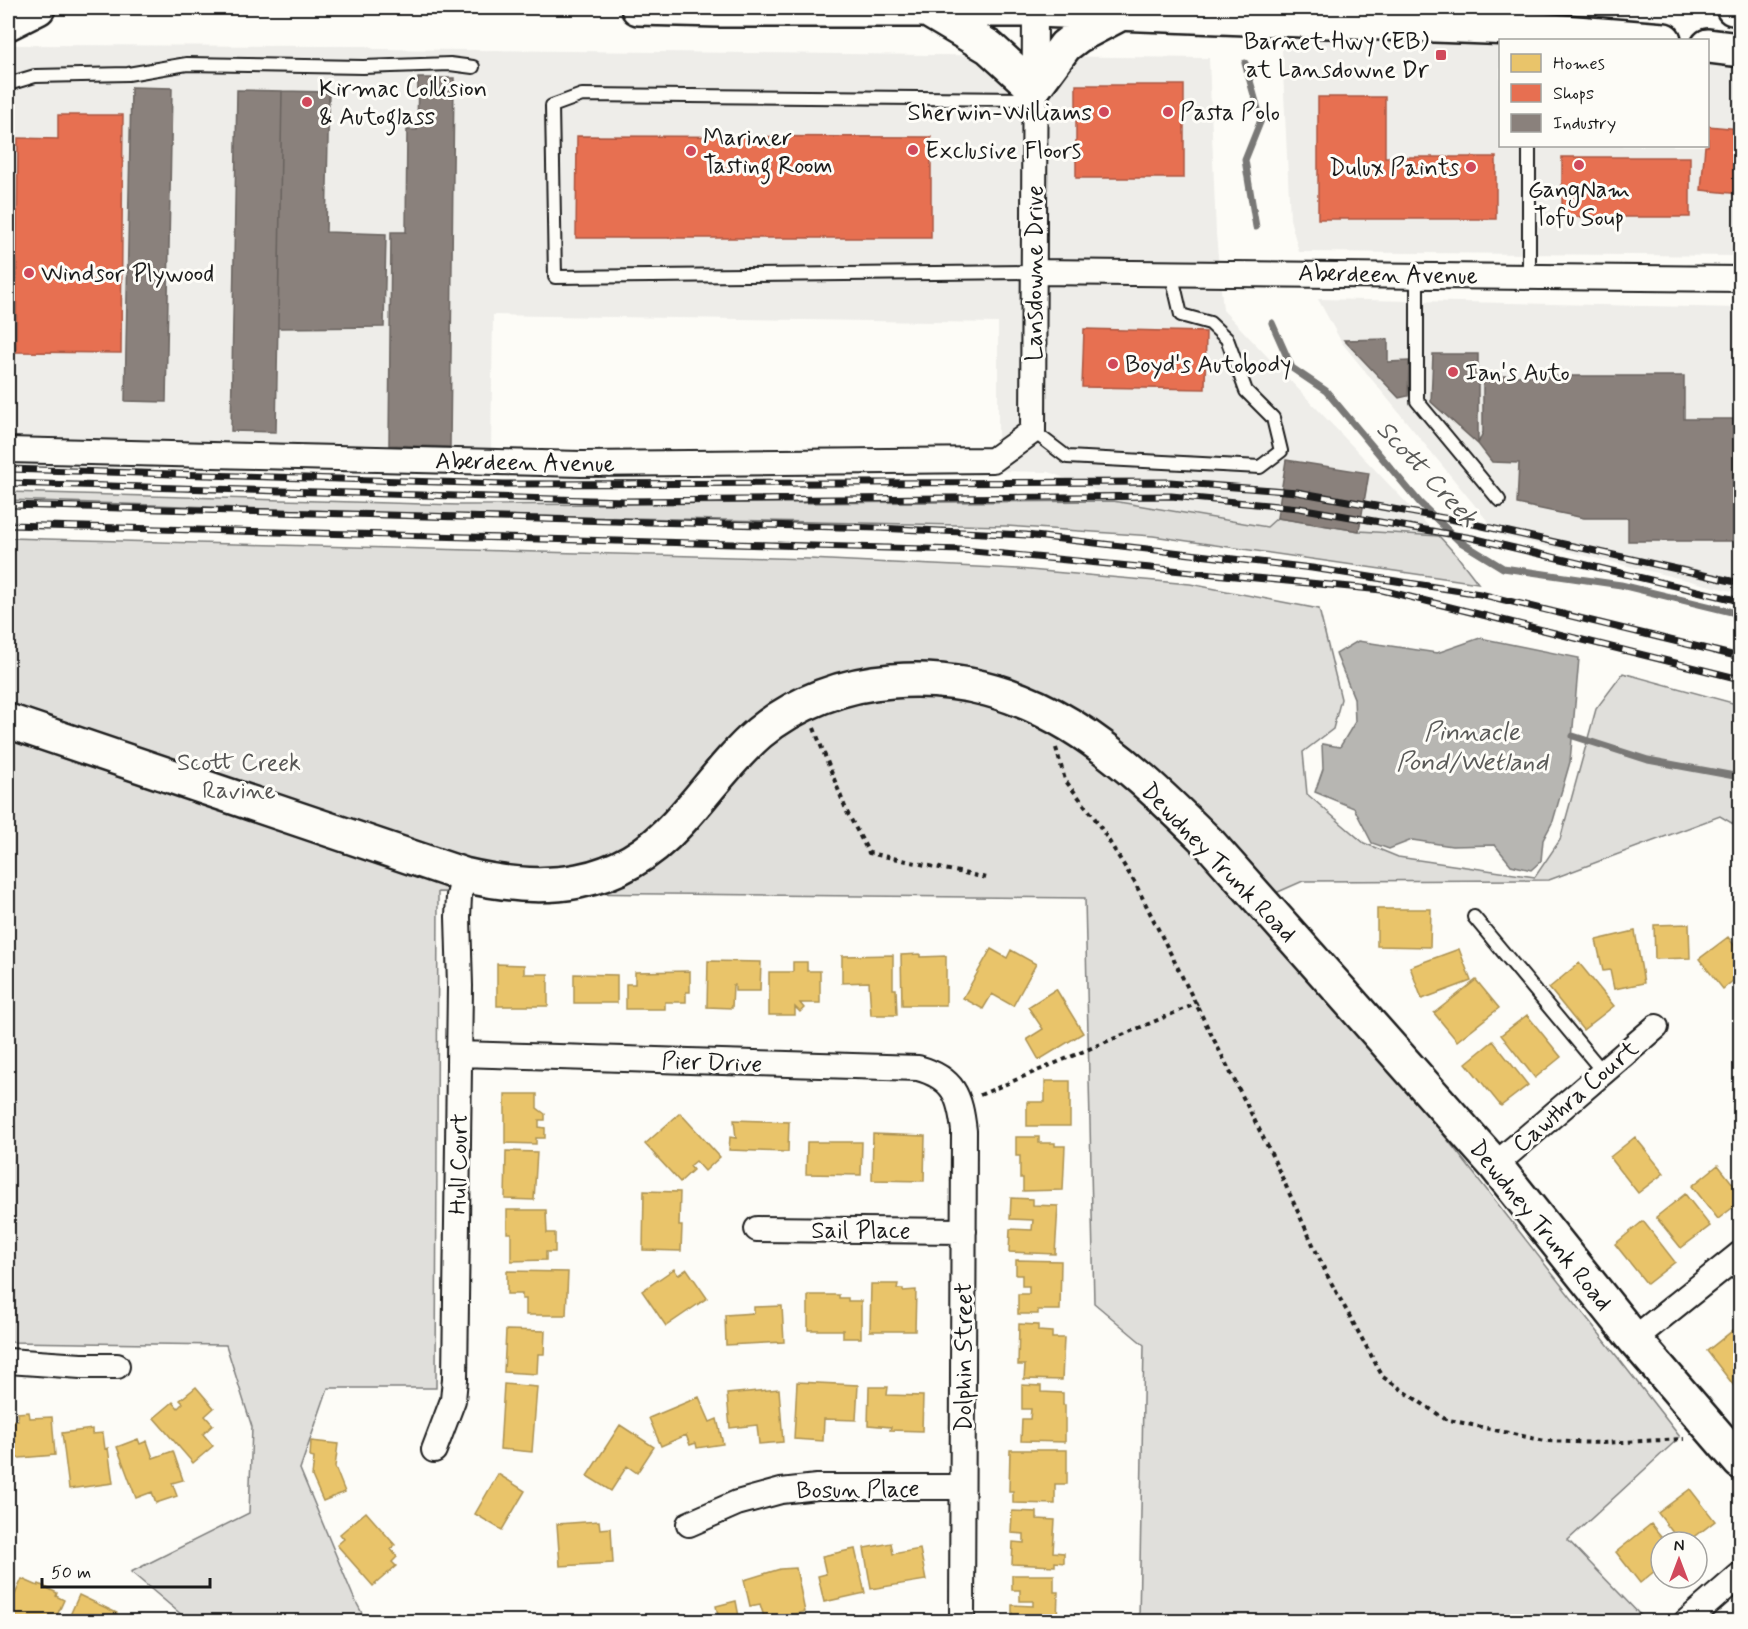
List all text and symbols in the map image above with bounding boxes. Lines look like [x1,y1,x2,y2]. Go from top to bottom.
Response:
place label: Barnet Hwy (EB) at Lansdowne Dr [1244,27,1430,86]
legend [1499,39,1709,147]
marker: Barnet Hwy (EB) at Lansdowne Dr [1434,48,1448,62]
text: Homes [1553,52,1605,76]
place label: Kirmac Collision & Autoglass [319,74,487,136]
text: Shops [1553,82,1594,106]
marker: Kirmac Collision & Autoglass [300,95,314,109]
place label: Sherwin-Williams [907,98,1092,129]
place label: Pasta Polo [1180,98,1280,129]
marker: Sherwin-Williams [1097,105,1111,119]
marker: Pasta Polo [1161,105,1175,119]
text: Industry [1553,112,1616,136]
place label: Mariner Tasting Room [703,123,833,185]
place label: Exclusive Floors [925,136,1081,167]
marker: Exclusive Floors [906,143,920,157]
marker: Mariner Tasting Room [684,144,698,158]
place label: Dulux Paints [1329,153,1459,184]
marker: GangNam Tofu Soup [1572,158,1586,172]
marker: Dulux Paints [1464,160,1478,174]
place label: GangNam Tofu Soup [1528,175,1630,234]
street label: Lansdowne Drive [1020,185,1051,361]
street label: Aberdeen Avenue [1298,258,1478,293]
place label: Windsor Plywood [41,259,214,290]
marker: Windsor Plywood [22,266,36,280]
place label: Boyd's Autobody [1125,350,1291,381]
marker: Boyd's Autobody [1106,357,1120,371]
place label: Ian's Auto [1465,358,1570,389]
marker: Ian's Auto [1446,365,1460,379]
water label: Scott Creek [1368,414,1485,535]
street label: Aberdeen Avenue [435,446,615,481]
water label: Pinnacle Pond/Wetland [1396,716,1550,780]
park label: Scott Creek Ravine [177,748,301,807]
street label: Dewdney Trunk Road [1133,776,1302,950]
street label: Cawthra Court [1506,1034,1645,1160]
street label: Pier Drive [661,1046,763,1081]
street label: Hull Court [443,1113,476,1215]
street label: Dewdney Trunk Road [1461,1134,1618,1318]
street label: Sail Place [811,1216,911,1247]
street label: Dolphin Street [949,1282,980,1432]
street label: Bosun Place [796,1474,920,1507]
north arrow [1649,1530,1709,1590]
text: N [1674,1536,1684,1557]
scale bar [42,1551,210,1589]
text: 50 m [51,1561,91,1585]

